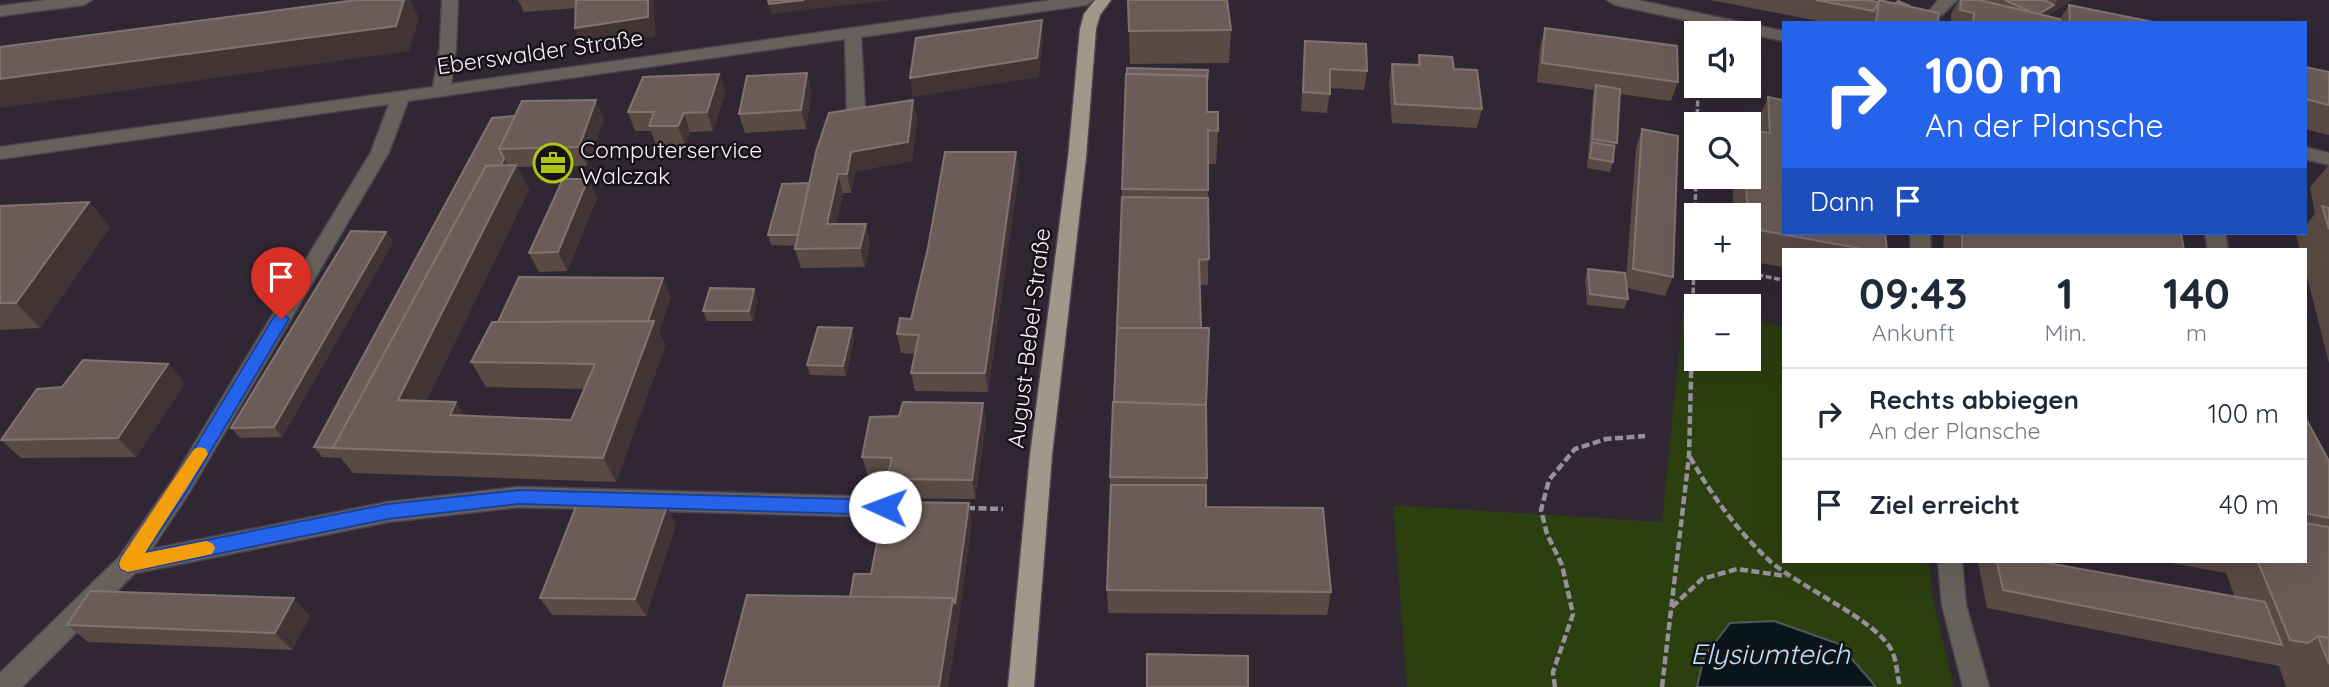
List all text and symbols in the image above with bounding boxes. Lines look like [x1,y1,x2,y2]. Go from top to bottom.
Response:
map controls [1684,21,1761,371]
button: sound [1684,21,1761,98]
street label: Eberswalder Straße [435,23,645,80]
text: 100 m [1925,44,2063,105]
icon: right [1810,49,1901,140]
text: An der Plansche [1925,105,2164,145]
button: search [1684,112,1761,189]
place label: Computerservice Walczak [580,135,762,190]
office icon: Computerservice Walczak [532,142,574,184]
icon: arrive [1889,182,1927,220]
text: Dann [1810,185,1875,218]
button: + [1684,203,1761,280]
street label: August-Bebel-Straße [1001,226,1056,450]
pin [251,247,311,319]
icon: arrive [262,258,300,296]
text: 09:43 [1859,267,1967,320]
text: 1 [2057,267,2073,320]
text: 140 [2163,267,2230,320]
button: − [1684,294,1761,371]
text: Ankunft [1872,318,1955,347]
text: Min. [2045,318,2086,347]
text: m [2186,318,2207,347]
text: Rechts abbiegen [1869,383,2079,416]
icon: right [1810,395,1848,433]
text: 100 m [2208,397,2279,430]
text: An der Plansche [1869,416,2041,445]
position arrow [848,470,922,544]
icon: arrive [1810,486,1848,524]
text: Ziel erreicht [1869,488,2020,521]
text: 40 m [2219,488,2279,521]
water label: Elysiumteich [1690,636,1851,671]

